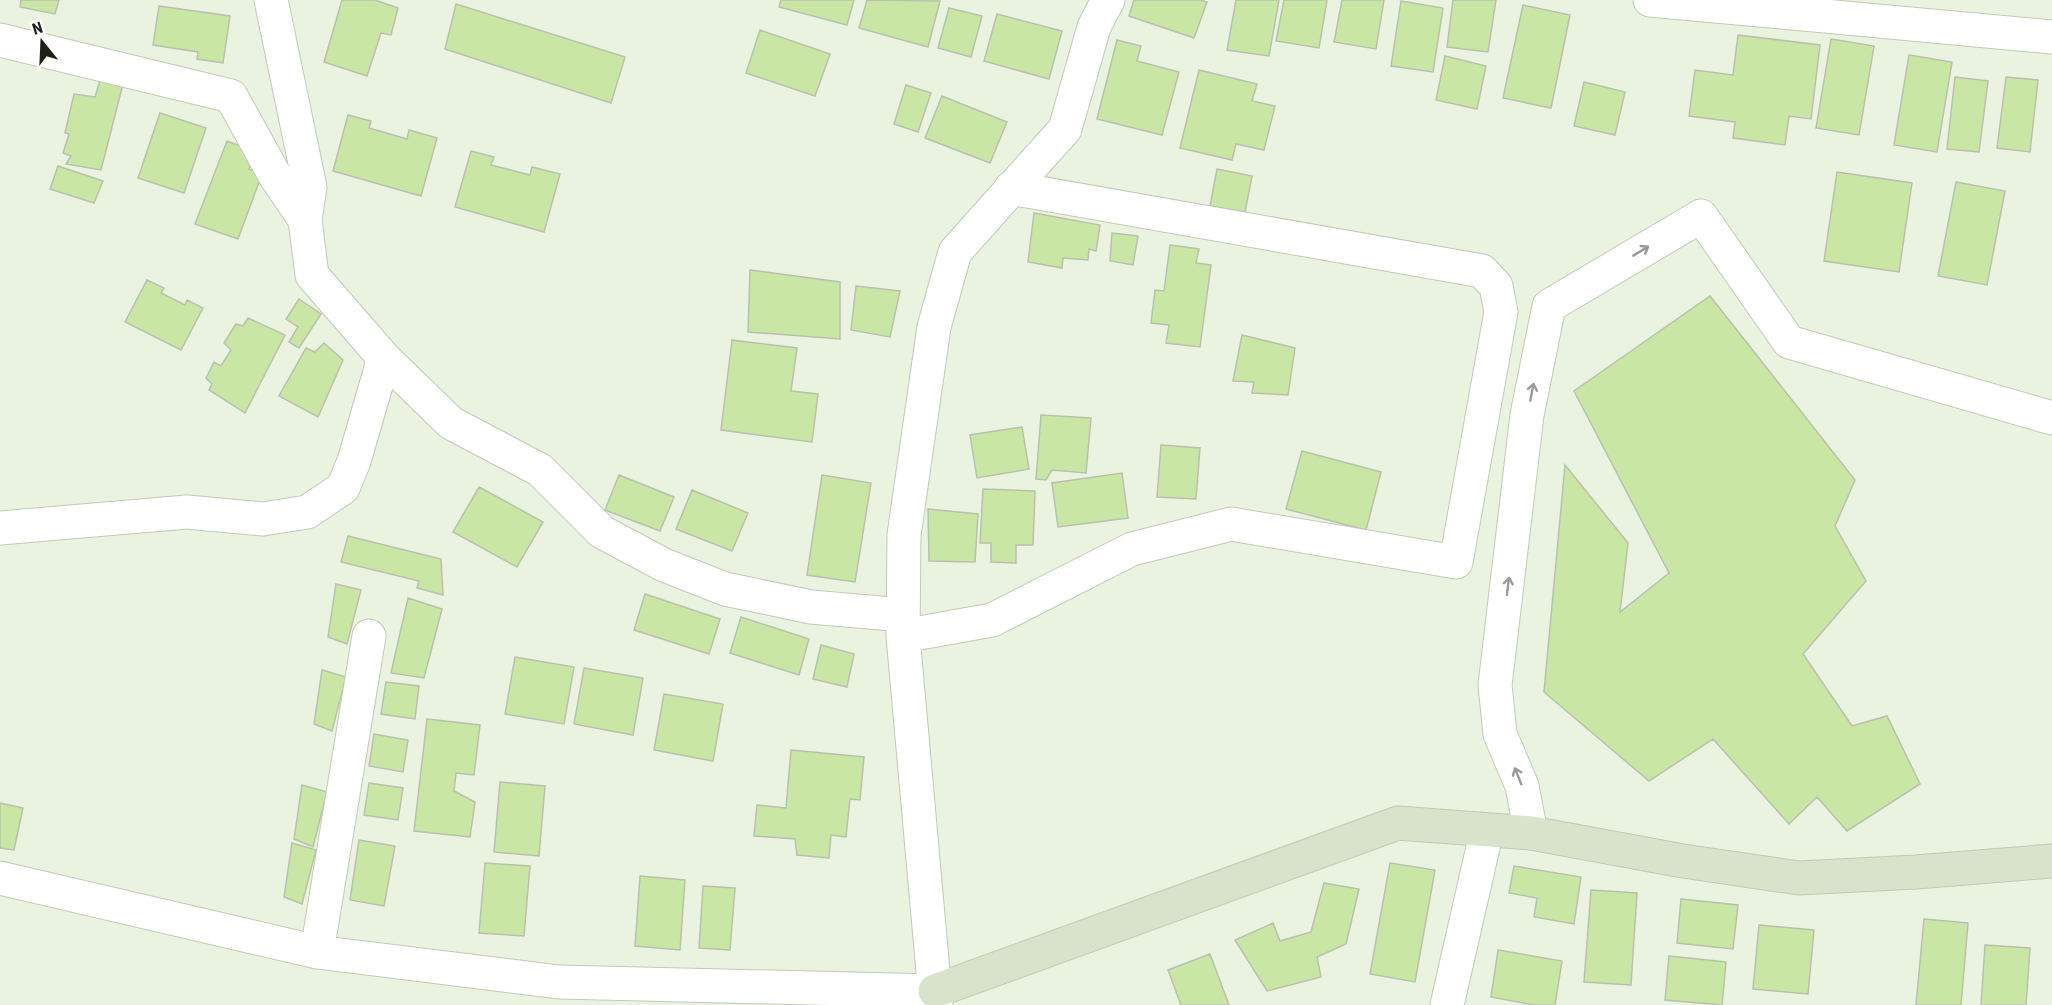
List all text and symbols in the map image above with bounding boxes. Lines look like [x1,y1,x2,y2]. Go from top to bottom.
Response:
north arrow [12,12,72,72]
text: N [30,18,45,39]
one-way arrow [1632,245,1649,257]
one-way arrow [1527,383,1538,402]
one-way arrow [1502,576,1513,596]
one-way arrow [1512,767,1523,786]

